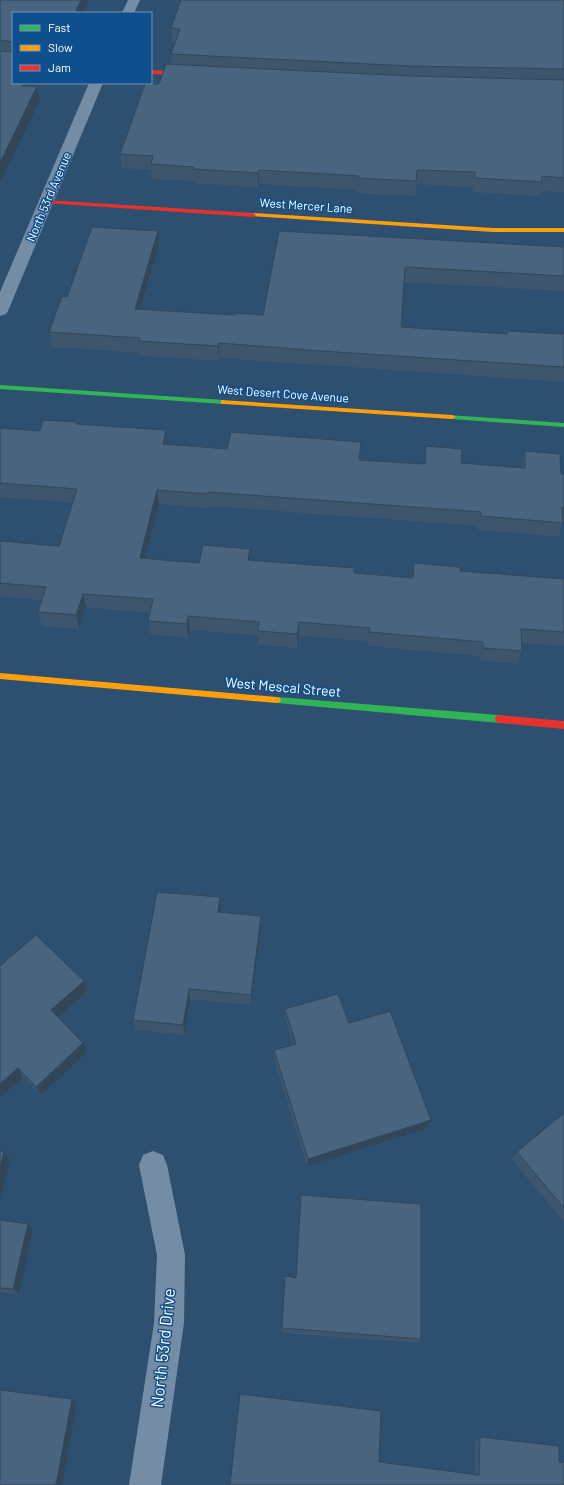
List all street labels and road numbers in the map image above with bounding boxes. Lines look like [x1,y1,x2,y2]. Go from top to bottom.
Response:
street label: North 53rd Avenue [23,150,73,244]
street label: West Mercer Lane [259,195,353,215]
street label: West Desert Cove Avenue [217,381,349,405]
street label: West Mescal Street [224,673,342,700]
street label: North 53rd Drive [146,1287,178,1409]

